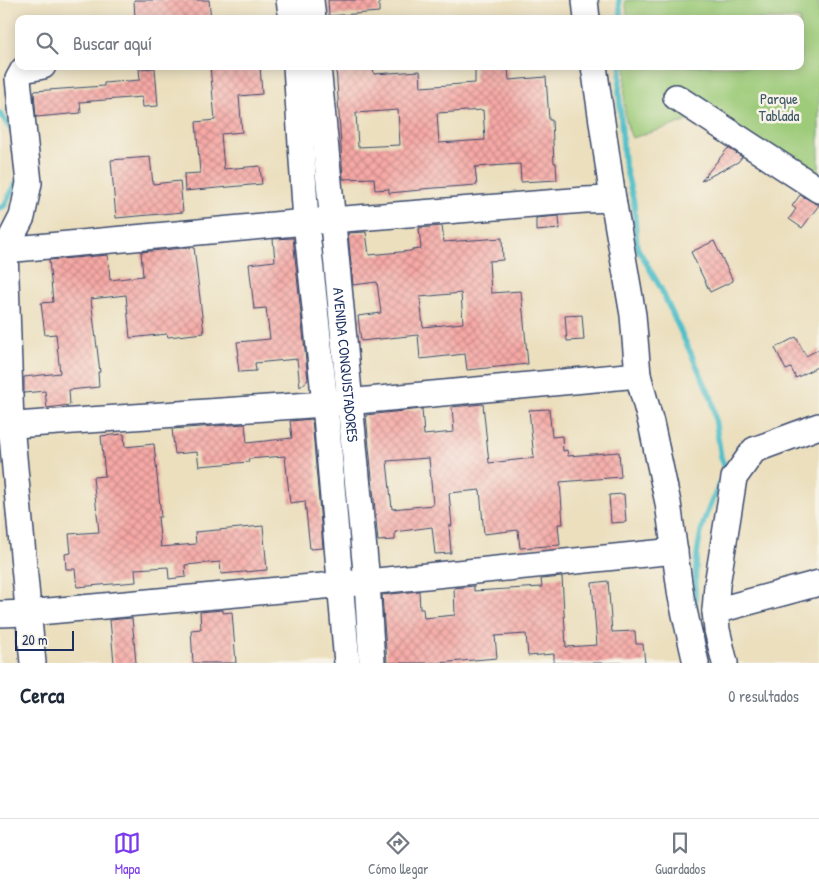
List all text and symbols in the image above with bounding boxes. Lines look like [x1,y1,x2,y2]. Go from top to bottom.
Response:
search box [15,15,804,70]
icon: search [33,29,61,57]
text: Buscar aquí [73,30,152,56]
park label: Parque Tablada [759,88,799,126]
street label: AVENIDA CONQUISTADORES [329,286,364,443]
scale bar [15,628,74,651]
text: 20 m [22,630,48,649]
text: Cerca [20,681,64,710]
text: 0 resultados [728,685,799,707]
tab: Mapa [113,829,141,878]
tab: Cómo llegar [368,829,428,878]
tab: Guardados [655,829,706,878]

